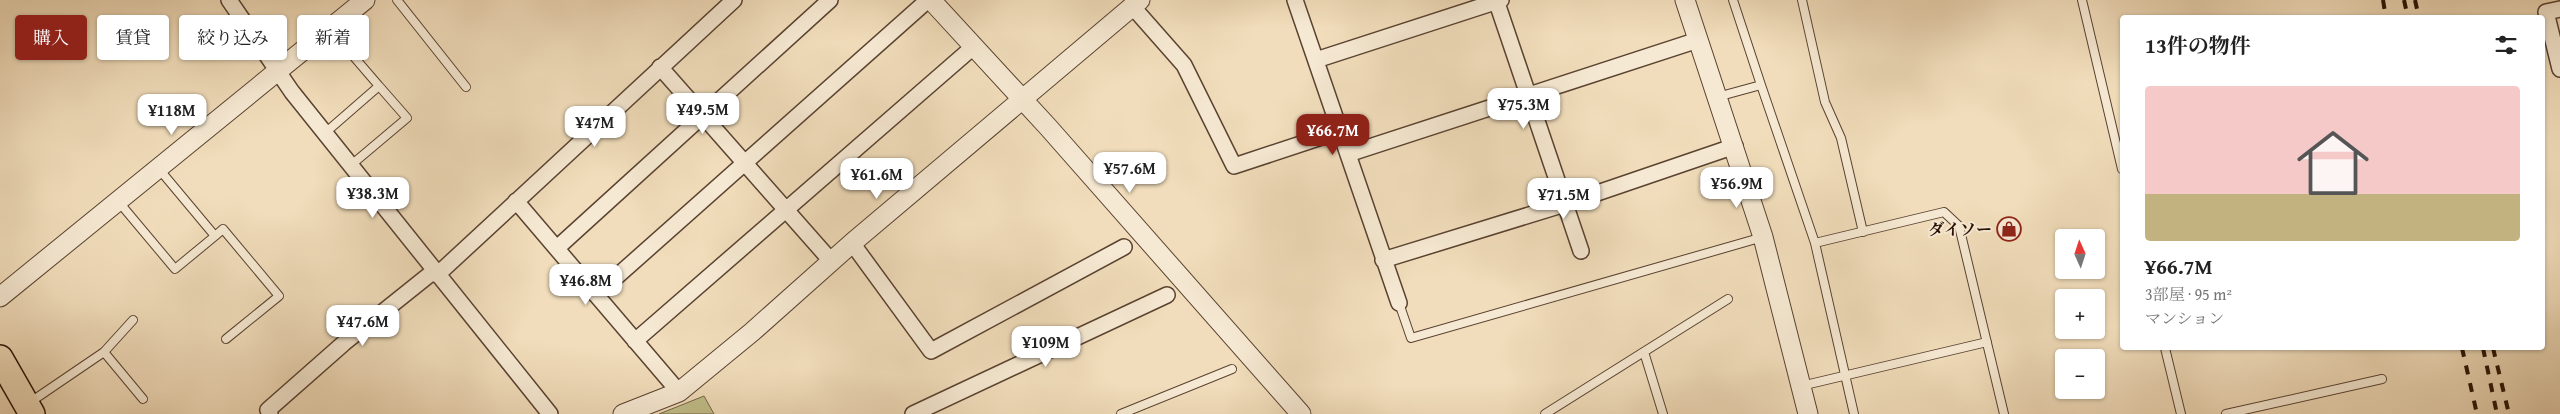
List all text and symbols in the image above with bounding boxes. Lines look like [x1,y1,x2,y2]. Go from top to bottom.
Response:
chip: 購入 [15,15,87,60]
chip: 賃貸 [97,15,169,60]
chip: 絞り込み [179,15,287,60]
chip: 新着 [297,15,369,60]
text: 13件の物件 [2145,30,2251,61]
icon: filters [2492,31,2520,59]
pin: ¥75.3M [1483,88,1565,130]
pin: ¥49.5M [662,92,744,135]
text: ¥75.3M [1498,92,1550,116]
pin: ¥118M [137,94,207,136]
text: ¥49.5M [677,97,729,121]
text: ¥118M [149,98,195,122]
pin: ¥47M [565,106,625,148]
text: ¥47M [576,110,614,134]
pin: ¥66.7M [1292,114,1374,156]
text: ¥66.7M [1307,118,1359,142]
icon: home [2288,118,2378,208]
pin: ¥57.6M [1089,152,1171,194]
text: ¥57.6M [1104,156,1156,180]
pin: ¥61.6M [836,158,918,200]
text: ¥61.6M [851,162,903,186]
pin: ¥56.9M [1696,166,1778,209]
text: ¥56.9M [1711,171,1763,195]
pin: ¥38.3M [332,176,414,219]
pin: ¥71.5M [1523,178,1605,220]
text: ¥38.3M [347,181,399,205]
text: ¥71.5M [1538,182,1590,206]
shop icon: ダイソー [1996,216,2022,242]
place label: ダイソー [1928,217,1992,241]
north arrow [2055,229,2105,279]
map controls [2055,229,2105,399]
text: ¥66.7M [2145,251,2213,282]
pin: ¥46.8M [545,264,627,306]
text: ¥46.8M [560,268,612,292]
text: 3部屋 · 95 m² [2145,282,2232,306]
button: + [2055,289,2105,339]
pin: ¥47.6M [322,304,404,347]
text: マンション [2145,306,2224,330]
text: ¥47.6M [337,309,389,333]
pin: ¥109M [1011,326,1081,368]
text: ¥109M [1023,330,1069,354]
button: − [2055,349,2105,399]

